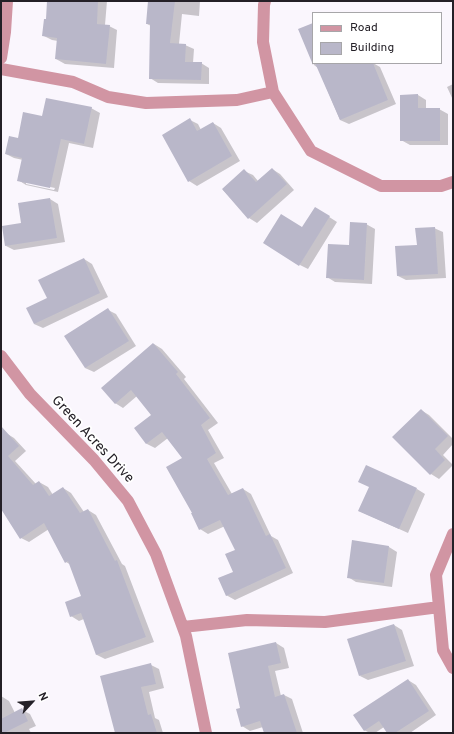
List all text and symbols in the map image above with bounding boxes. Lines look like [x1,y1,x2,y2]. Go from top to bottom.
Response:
legend [312,12,442,64]
text: Road [350,20,378,36]
text: Building [350,40,394,56]
street label: Green Acres Drive [47,393,137,487]
north arrow [12,682,52,722]
text: N [35,690,51,703]

